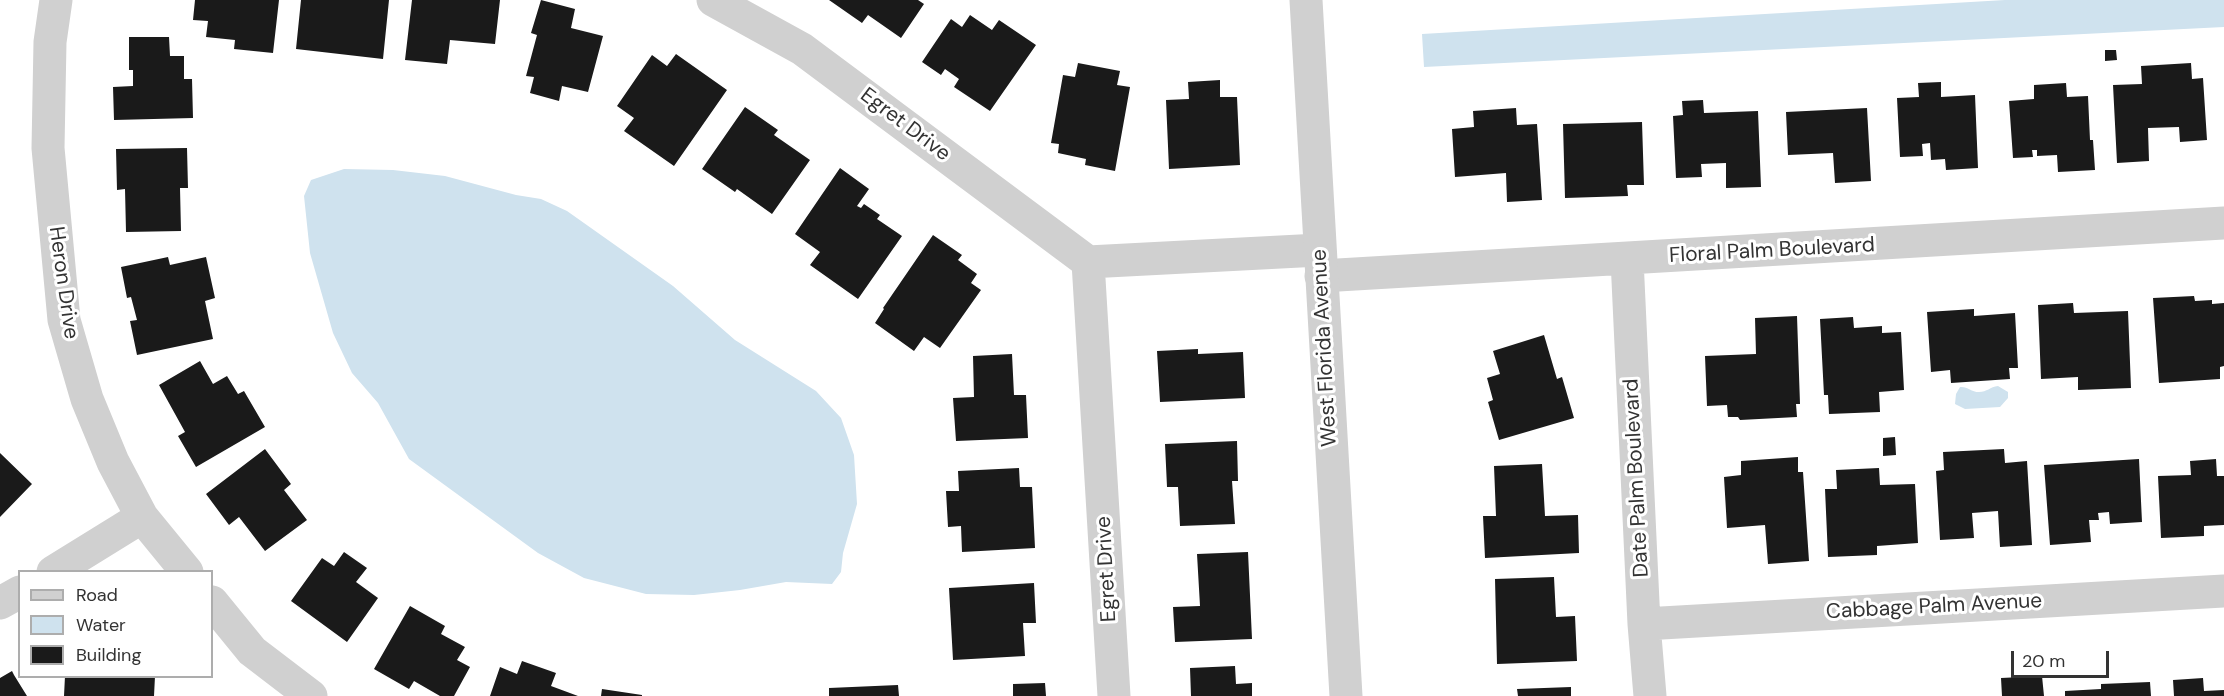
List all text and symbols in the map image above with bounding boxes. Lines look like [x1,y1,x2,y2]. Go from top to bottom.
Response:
street label: Egret Drive [855,83,955,167]
street label: Heron Drive [43,225,83,341]
street label: Floral Palm Boulevard [1669,233,1875,269]
street label: West Florida Avenue [1307,249,1343,447]
street label: Date Palm Boulevard [1619,378,1655,578]
street label: Egret Drive [1092,515,1122,623]
legend [18,570,213,678]
text: Road [76,583,118,607]
street label: Cabbage Palm Avenue [1825,589,2043,625]
text: Water [76,613,126,637]
scale bar [2014,639,2112,677]
text: Building [76,643,141,667]
text: 20 m [2022,649,2065,673]

